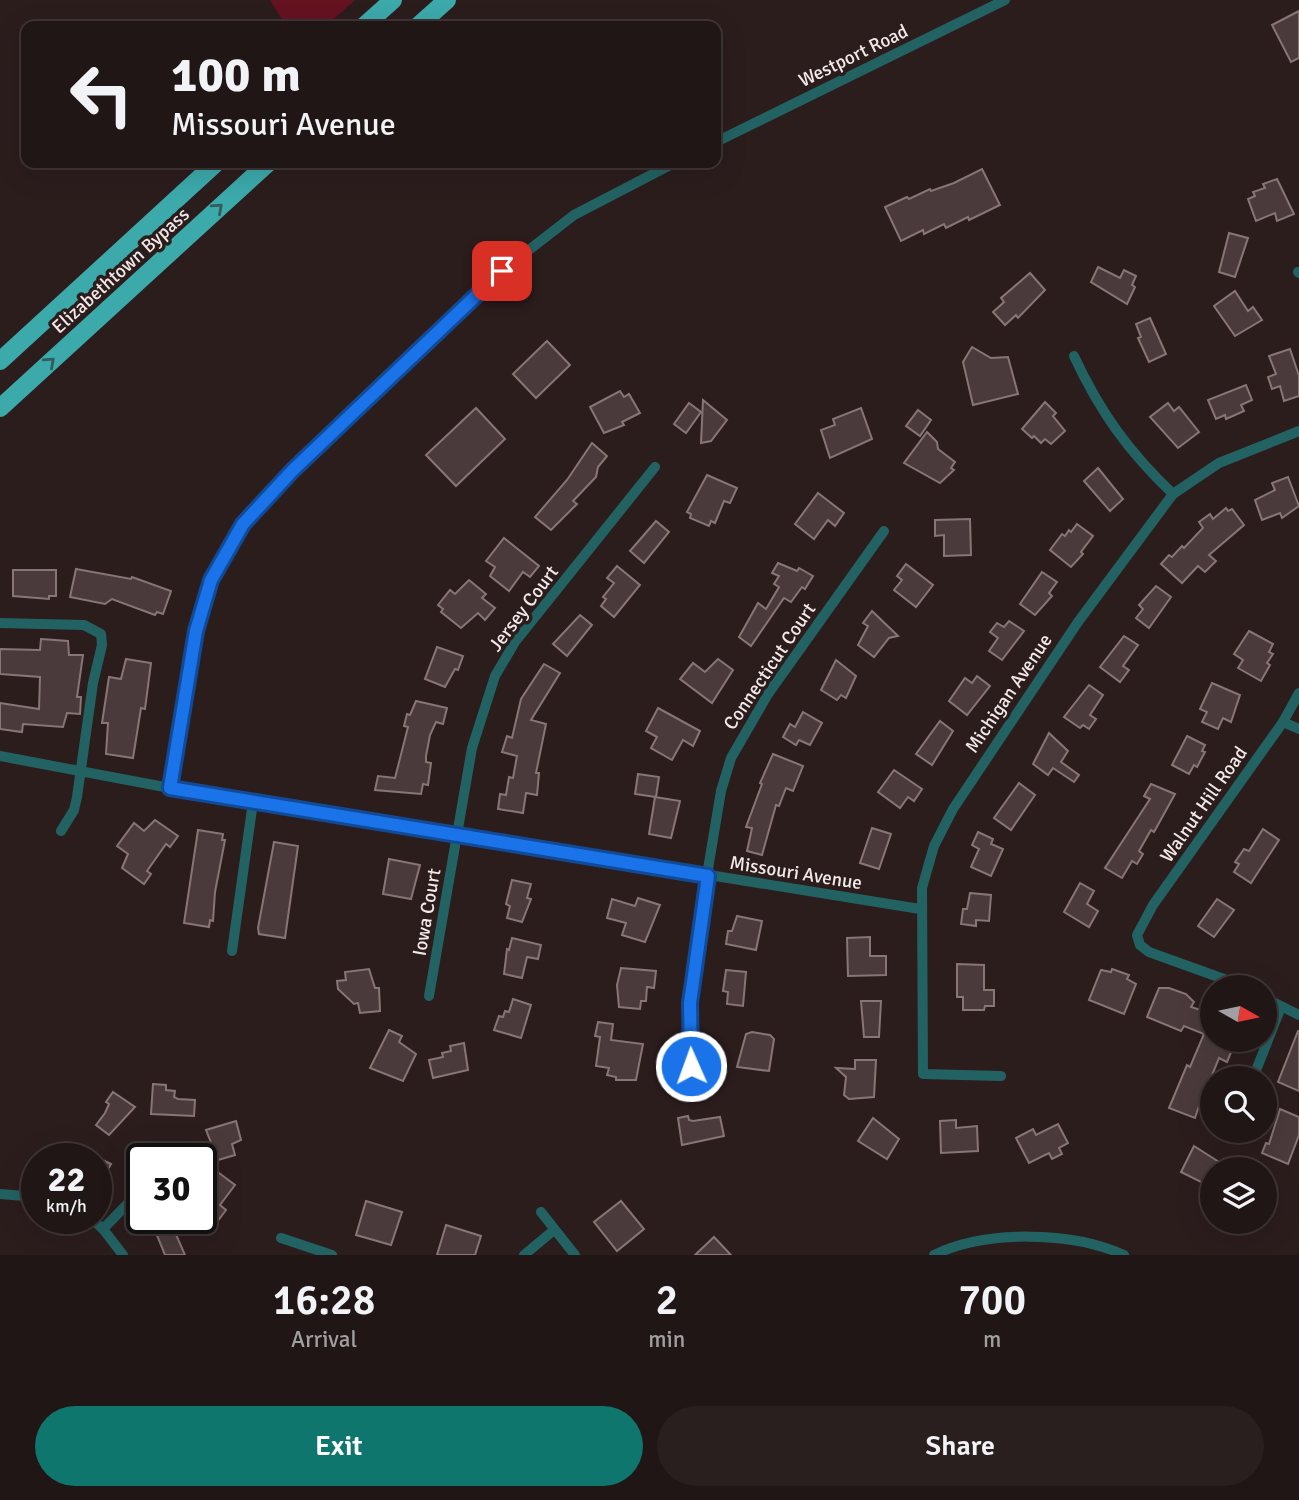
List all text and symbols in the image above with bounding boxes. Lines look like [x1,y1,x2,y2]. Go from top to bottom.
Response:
street label: Westport Road [795,19,912,93]
text: 100 m [171,45,301,105]
icon: left [56,49,147,140]
text: Missouri Avenue [171,105,396,144]
street label: Elizabethtown Bypass [47,203,194,339]
one-way arrow [210,204,223,216]
pin [472,241,532,301]
icon: arrive [483,252,521,290]
one-way arrow [42,357,55,370]
street label: Jersey Court [484,561,564,656]
street label: Connecticut Court [718,598,821,735]
street label: Michigan Avenue [960,629,1058,758]
street label: Walnut Hill Road [1155,742,1253,867]
street label: Missouri Avenue [728,851,864,895]
street label: Iowa Court [408,866,447,958]
north arrow [1200,975,1278,1052]
map controls [1200,975,1277,1234]
position arrow [654,1029,728,1103]
button: search [1200,1066,1277,1143]
speed limit sign: 30 [126,1143,217,1234]
button: layers [1200,1157,1277,1234]
text: 22 [48,1158,85,1201]
text: km/h [46,1195,87,1217]
text: 16:28 [273,1275,375,1326]
text: 2 [655,1275,678,1326]
text: 700 [958,1275,1026,1326]
text: Arrival [291,1325,357,1354]
text: min [648,1325,685,1354]
text: m [983,1325,1001,1354]
button: Exit [35,1406,643,1486]
button: Share [657,1406,1264,1486]

